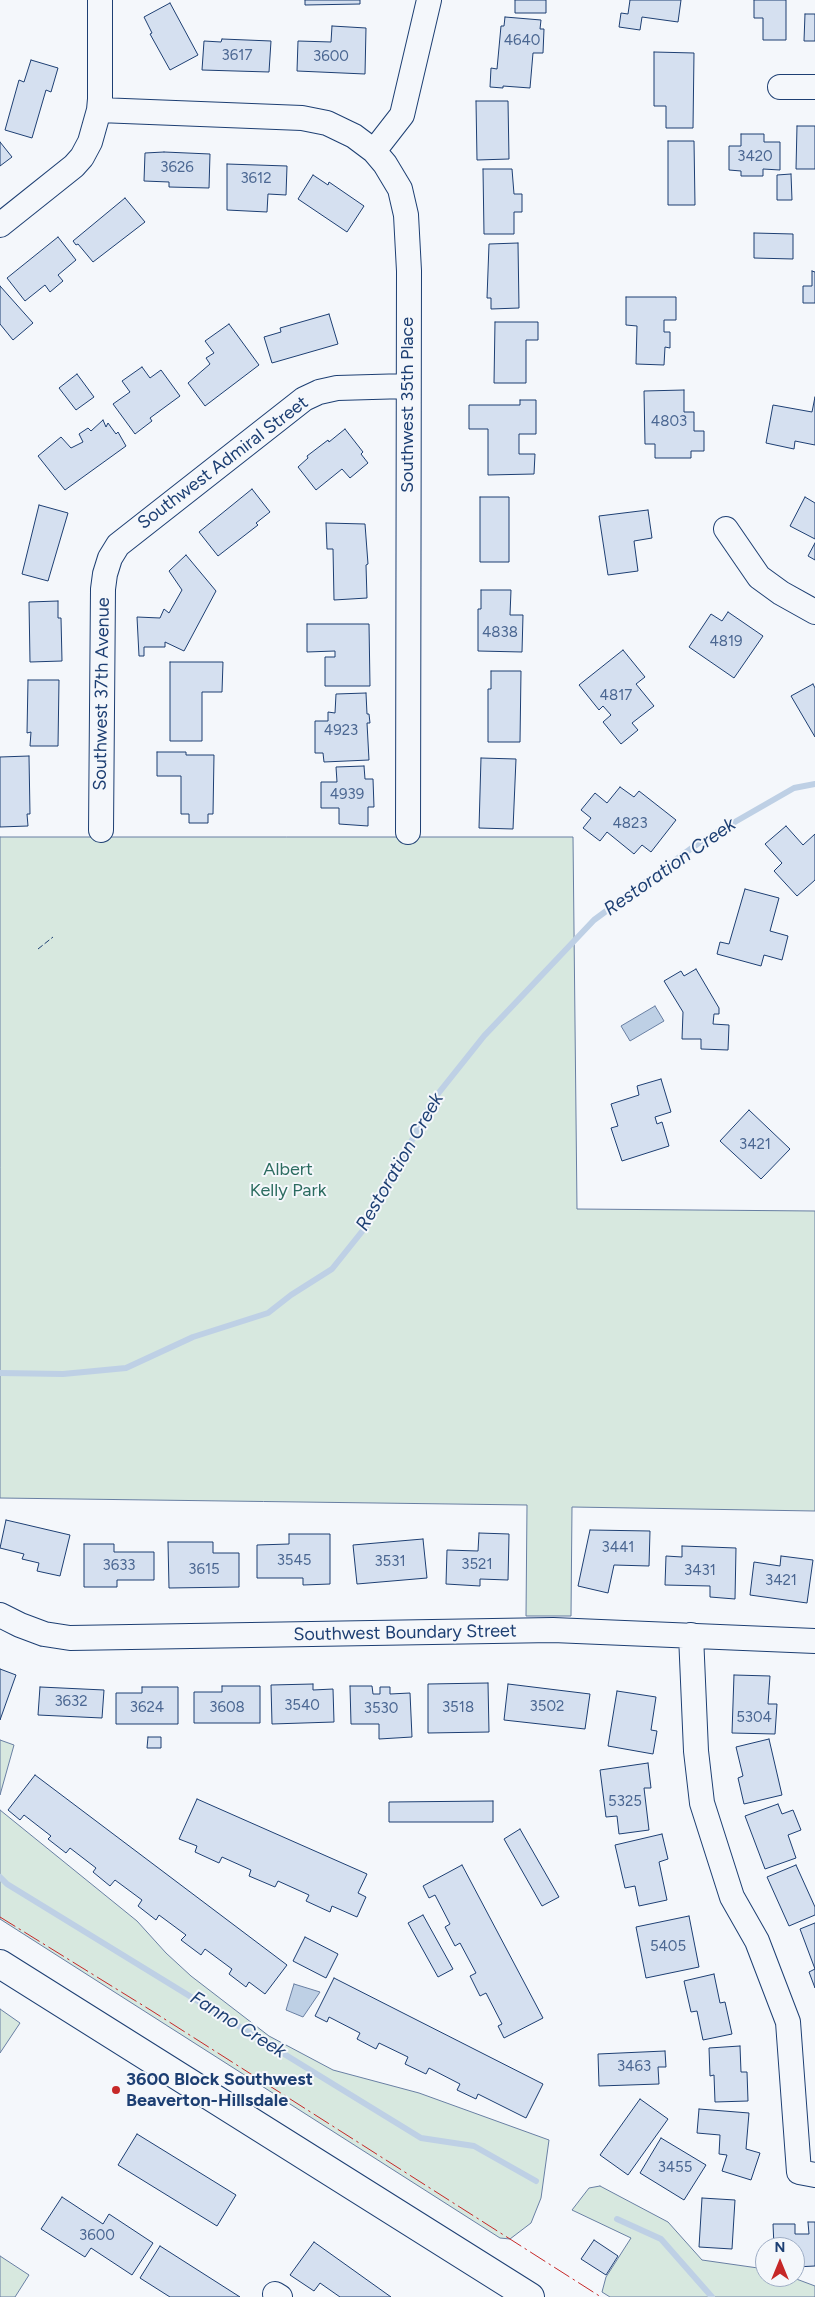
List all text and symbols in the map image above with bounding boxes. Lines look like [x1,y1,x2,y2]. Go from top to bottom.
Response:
house number: 4640 [504,32,540,50]
house number: 3617 [222,47,252,65]
house number: 3600 [313,48,349,66]
house number: 3420 [737,148,773,166]
house number: 3626 [160,159,194,177]
house number: 3612 [240,170,272,188]
street label: Southwest 35th Place [397,317,419,493]
street label: Southwest Admiral Street [134,392,312,534]
house number: 4803 [651,413,687,431]
street label: Southwest 37th Avenue [90,597,114,791]
house number: 4838 [482,624,518,642]
house number: 4819 [709,633,743,651]
house number: 4817 [600,687,632,705]
house number: 4923 [324,722,358,740]
house number: 4939 [330,786,364,804]
water label: Restoration Creek [600,813,740,921]
house number: 4823 [612,815,648,833]
water label: Restoration Creek [351,1089,449,1235]
house number: 3421 [739,1136,771,1154]
park label: Albert Kelly Park [250,1159,326,1202]
house number: 3441 [602,1539,634,1557]
house number: 3545 [277,1552,311,1570]
house number: 3531 [374,1553,406,1571]
house number: 3521 [461,1556,493,1574]
house number: 3633 [103,1557,135,1575]
house number: 3615 [188,1561,220,1579]
house number: 3431 [684,1562,716,1580]
house number: 3421 [765,1572,797,1590]
street label: Southwest Boundary Street [293,1620,517,1646]
house number: 3632 [54,1693,88,1711]
house number: 3540 [284,1697,320,1715]
house number: 3502 [530,1698,564,1716]
house number: 3624 [130,1699,164,1717]
house number: 3608 [209,1699,245,1717]
house number: 3518 [442,1699,474,1717]
house number: 3530 [364,1700,398,1718]
house number: 5304 [736,1709,772,1727]
house number: 5325 [608,1793,642,1811]
house number: 5405 [650,1938,686,1956]
water label: Fanno Creek [186,1987,290,2063]
house number: 3463 [617,2058,651,2076]
place label: 3600 Block Southwest Beaverton-Hillsdale [126,2069,313,2112]
marker: 3600 Block Southwest Beaverton-Hillsdale [110,2084,122,2096]
house number: 3455 [658,2159,692,2177]
house number: 3600 [79,2227,115,2245]
north arrow [755,2237,805,2287]
text: N [775,2239,785,2256]

